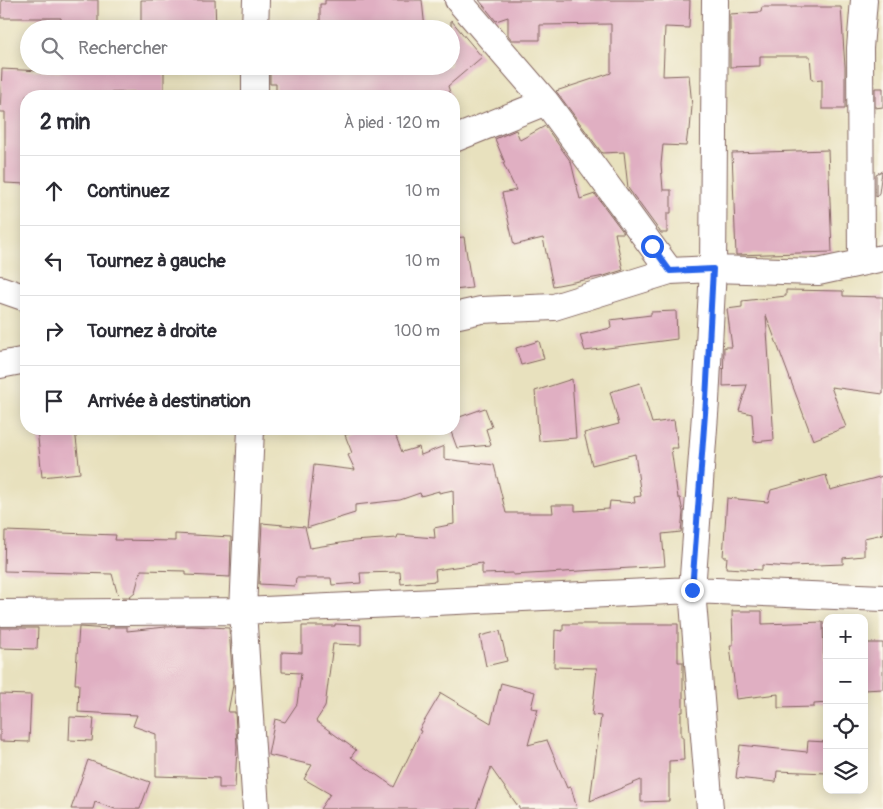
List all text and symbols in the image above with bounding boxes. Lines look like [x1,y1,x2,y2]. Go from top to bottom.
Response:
search box [20,20,460,75]
icon: search [38,34,66,62]
text: Rechercher [78,36,168,60]
text: 2 min [40,109,90,136]
text: À pied · 120 m [344,113,440,133]
icon: ahead [40,177,68,205]
text: Continuez [87,179,170,203]
text: 10 m [405,181,440,201]
route start [641,235,664,258]
icon: left [40,247,68,275]
text: Tournez à gauche [87,249,226,273]
text: 10 m [405,251,440,271]
icon: right [40,317,68,345]
text: Tournez à droite [87,319,217,343]
text: 100 m [394,321,440,341]
icon: arrive [40,387,68,415]
text: Arrivée à destination [87,389,251,413]
route end [681,579,704,602]
map controls [823,614,868,794]
button: + [823,614,868,659]
button: − [823,659,868,704]
button: locate [823,704,868,749]
button: layers [823,749,868,794]

